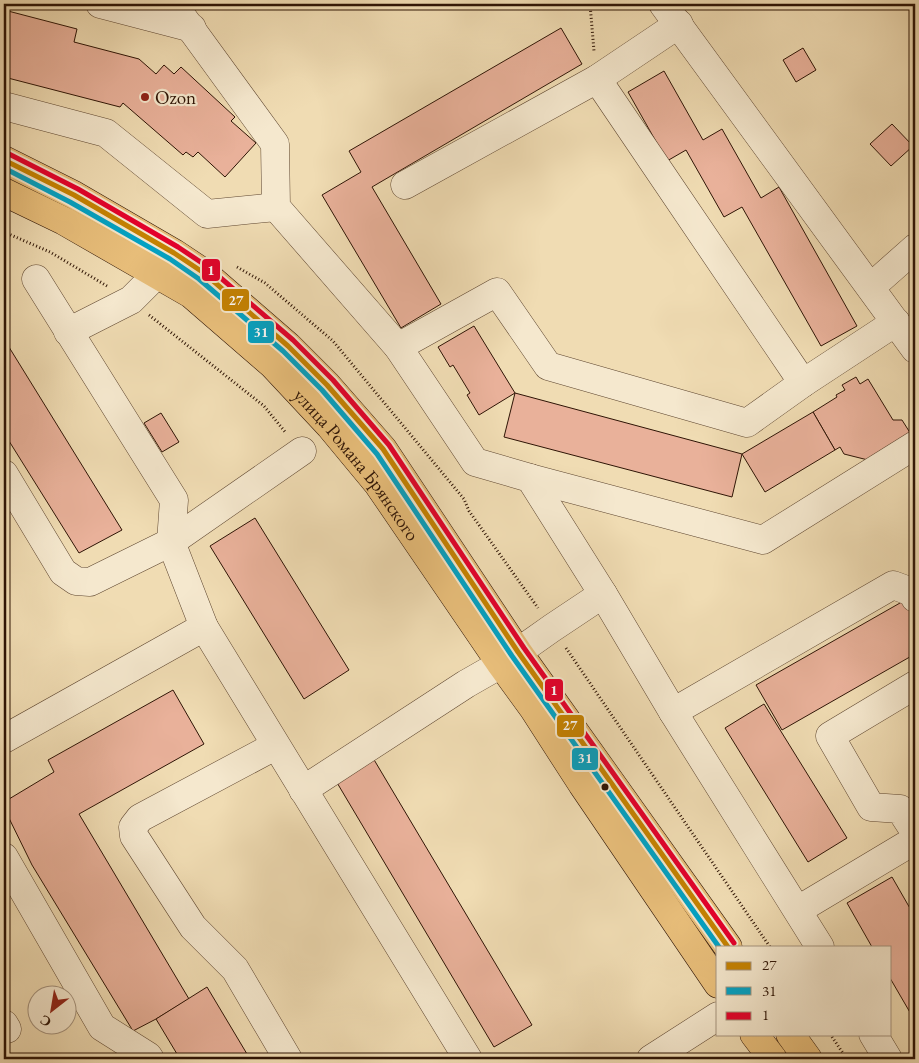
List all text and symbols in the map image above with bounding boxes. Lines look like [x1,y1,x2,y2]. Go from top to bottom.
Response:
place label: Ozon [155,85,196,110]
marker: Ozon [139,91,151,103]
line badge: 1 [201,258,221,282]
text: 1 [207,261,215,279]
line badge: 27 [221,288,250,312]
text: 27 [229,291,244,309]
line badge: 31 [247,320,275,344]
text: 31 [254,323,268,341]
street label: улица Романа Брянского [288,383,425,546]
line badge: 1 [544,678,564,702]
text: 1 [550,681,558,699]
line badge: 27 [556,714,585,738]
text: 27 [563,716,578,734]
line badge: 31 [571,747,599,771]
text: 31 [578,749,592,767]
unlabelled marker [600,782,610,792]
legend [716,946,892,1036]
text: 27 [762,955,777,974]
text: 31 [762,981,776,1000]
north arrow [28,986,78,1036]
text: 1 [762,1005,769,1024]
text: С [36,1011,54,1031]

